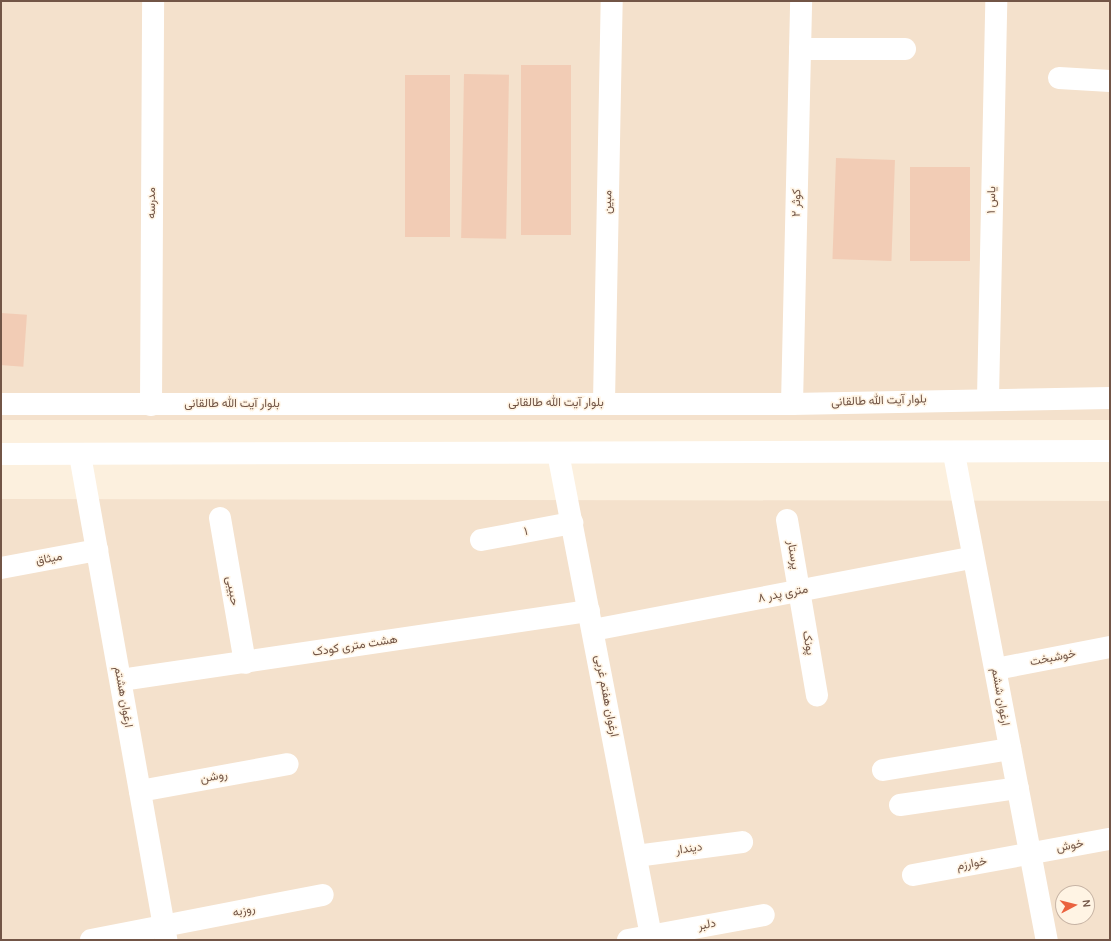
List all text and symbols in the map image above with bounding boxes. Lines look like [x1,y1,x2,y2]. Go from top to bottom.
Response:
street label: یاس ۱ [985,186,999,214]
street label: مدرسه [145,187,159,219]
street label: کوثر ۲ [790,189,804,217]
street label: مبین [601,190,615,214]
street label: بلوار آیت الله طالقانی [831,392,927,410]
street label: بلوار آیت الله طالقانی [508,396,604,410]
street label: بلوار آیت الله طالقانی [184,397,280,411]
street label: ۱ [523,525,529,539]
street label: پرستار [784,539,802,571]
street label: میثاق [34,549,64,569]
street label: حبیبی [222,575,242,607]
street label: ۸ متری پدر [757,582,809,606]
street label: پونک [799,630,817,656]
street label: هشت متری کودک [311,632,399,660]
street label: خوشبخت [1029,647,1077,669]
street label: ارغوان هفتم غربی [591,654,621,738]
street label: ارغوان هشتم [111,665,135,729]
street label: ارغوان ششم [988,667,1012,727]
street label: روشن [199,768,229,786]
street label: خوش [1055,837,1085,855]
street label: دیندار [675,840,703,858]
street label: خوارزم [956,854,988,874]
north arrow [1055,885,1095,925]
text: N [1079,899,1093,908]
street label: روزبه [231,902,257,920]
street label: دلبر [697,916,717,934]

